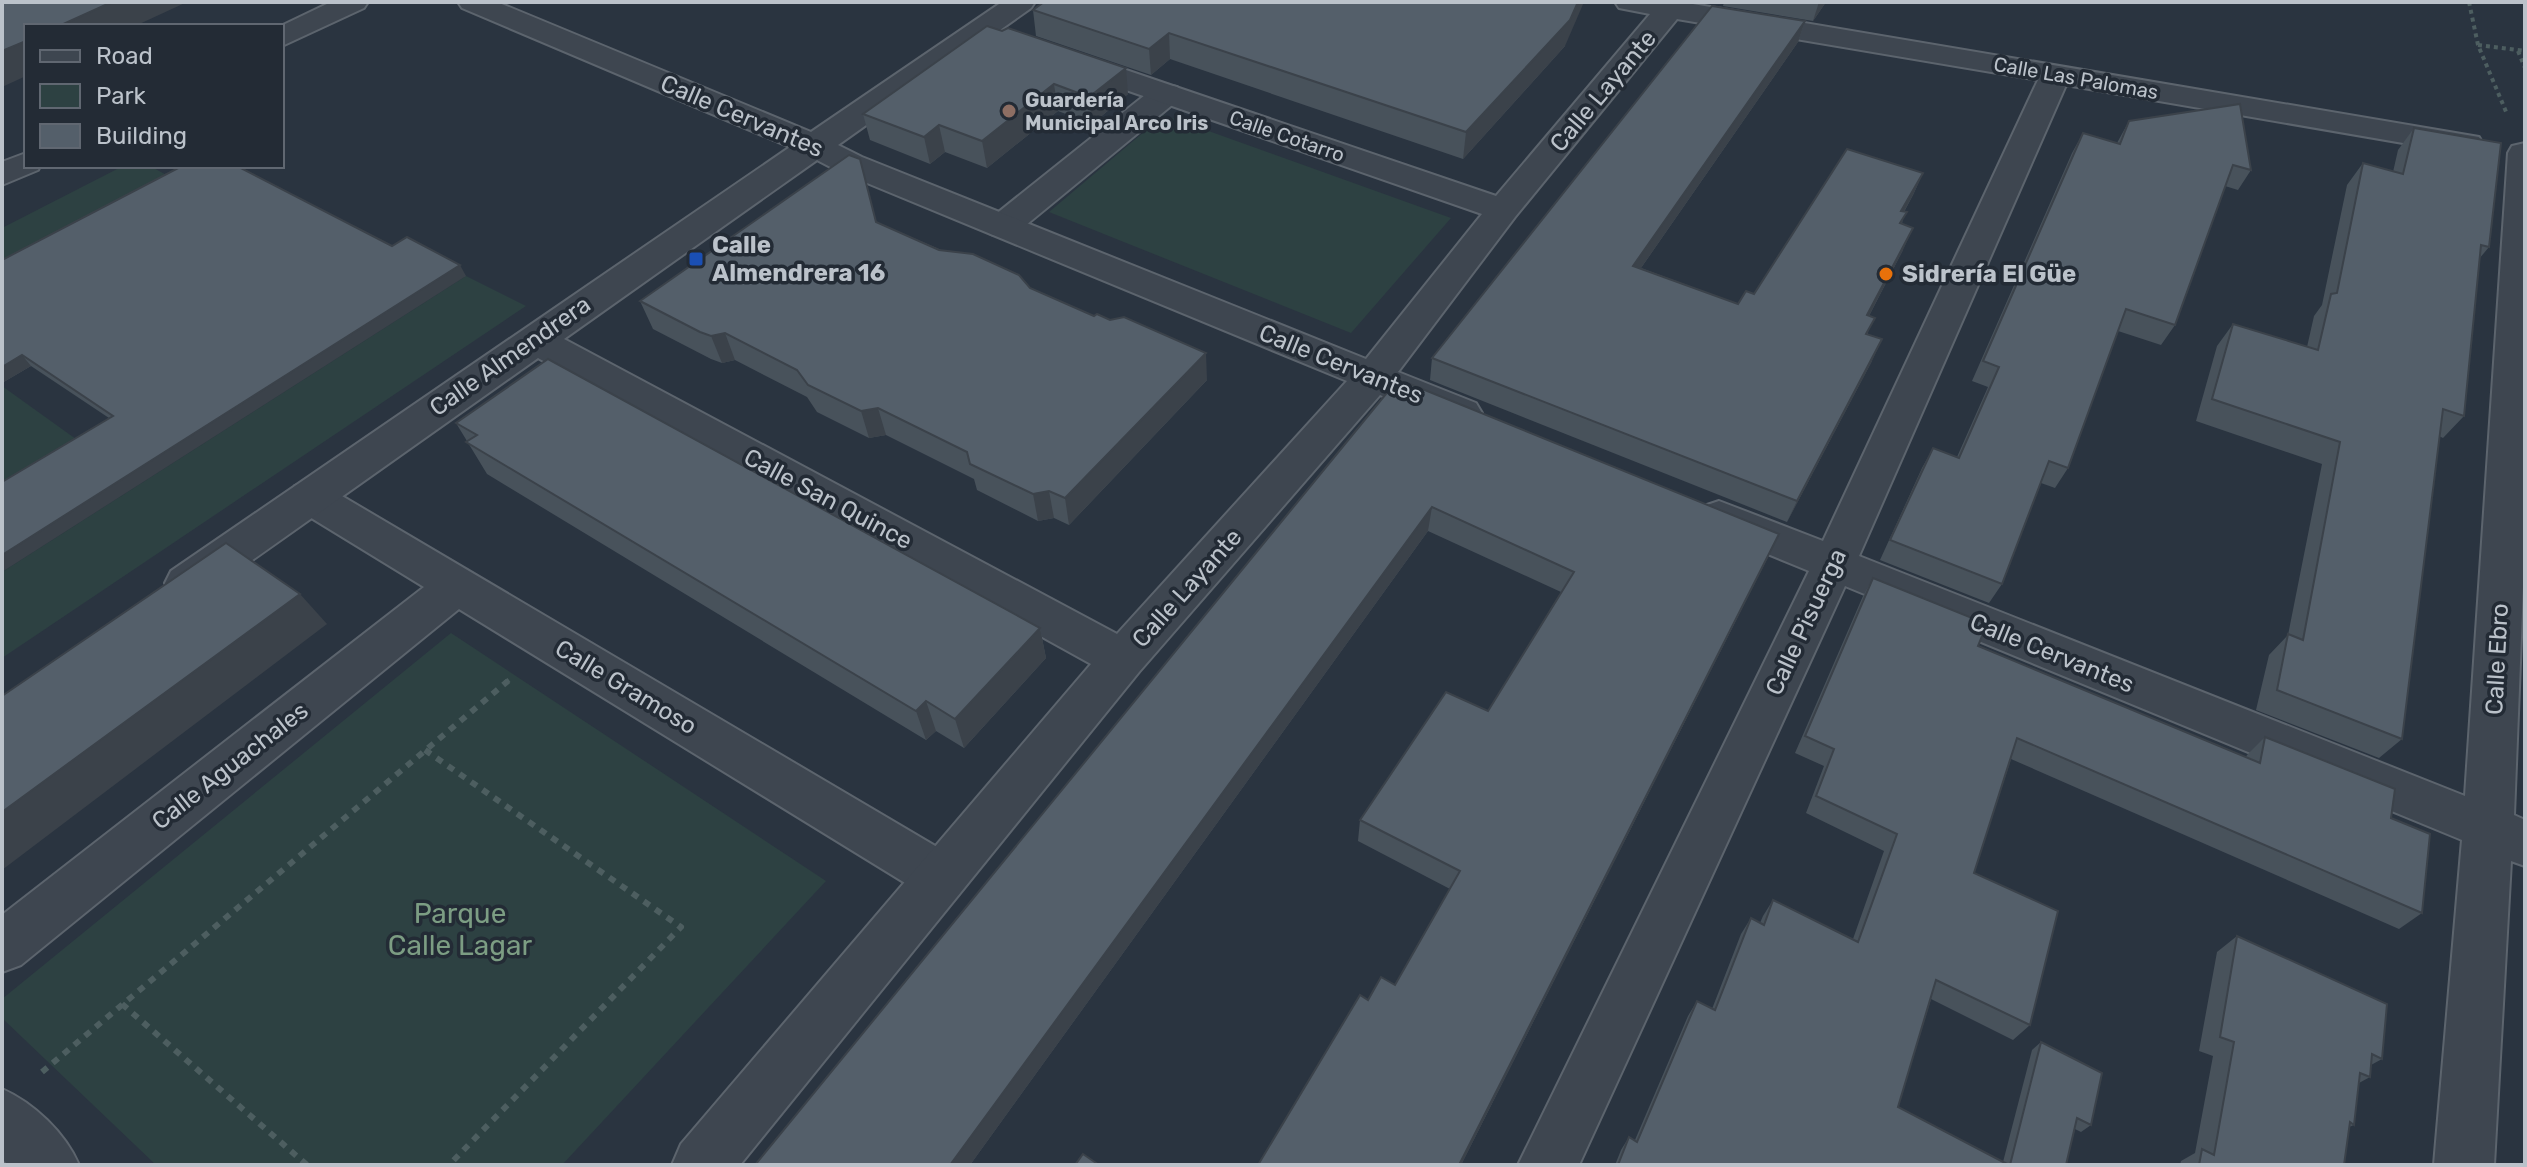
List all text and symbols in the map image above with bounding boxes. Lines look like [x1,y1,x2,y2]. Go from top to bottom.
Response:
legend [24,24,284,168]
street label: Calle Layante [1544,25,1662,157]
text: Road [96,42,153,70]
street label: Calle Las Palomas [1992,52,2160,104]
street label: Calle Cervantes [656,69,828,163]
text: Park [96,82,147,110]
place label: Guardería Municipal Arco Iris [1025,88,1208,135]
marker: Guardería Municipal Arco Iris [1000,102,1018,120]
street label: Calle Cotarro [1226,105,1348,167]
text: Building [96,122,187,150]
place label: Calle Almendrera 16 [712,231,885,287]
marker: Calle Almendrera 16 [687,250,705,268]
place label: Sidrería El Güe [1902,260,2076,288]
marker: Sidrería El Güe [1877,265,1895,283]
street label: Calle Almendrera [424,290,596,422]
street label: Calle Cervantes [1255,318,1427,410]
street label: Calle San Quince [739,443,917,555]
street label: Calle Layante [1126,523,1248,653]
street label: Calle Pisuerga [1760,544,1852,700]
street label: Calle Ebro [2480,602,2514,716]
street label: Calle Cervantes [1966,607,2138,699]
street label: Calle Gramoso [550,634,702,740]
street label: Calle Aguachales [146,696,314,836]
park label: Parque Calle Lagar [388,897,532,962]

